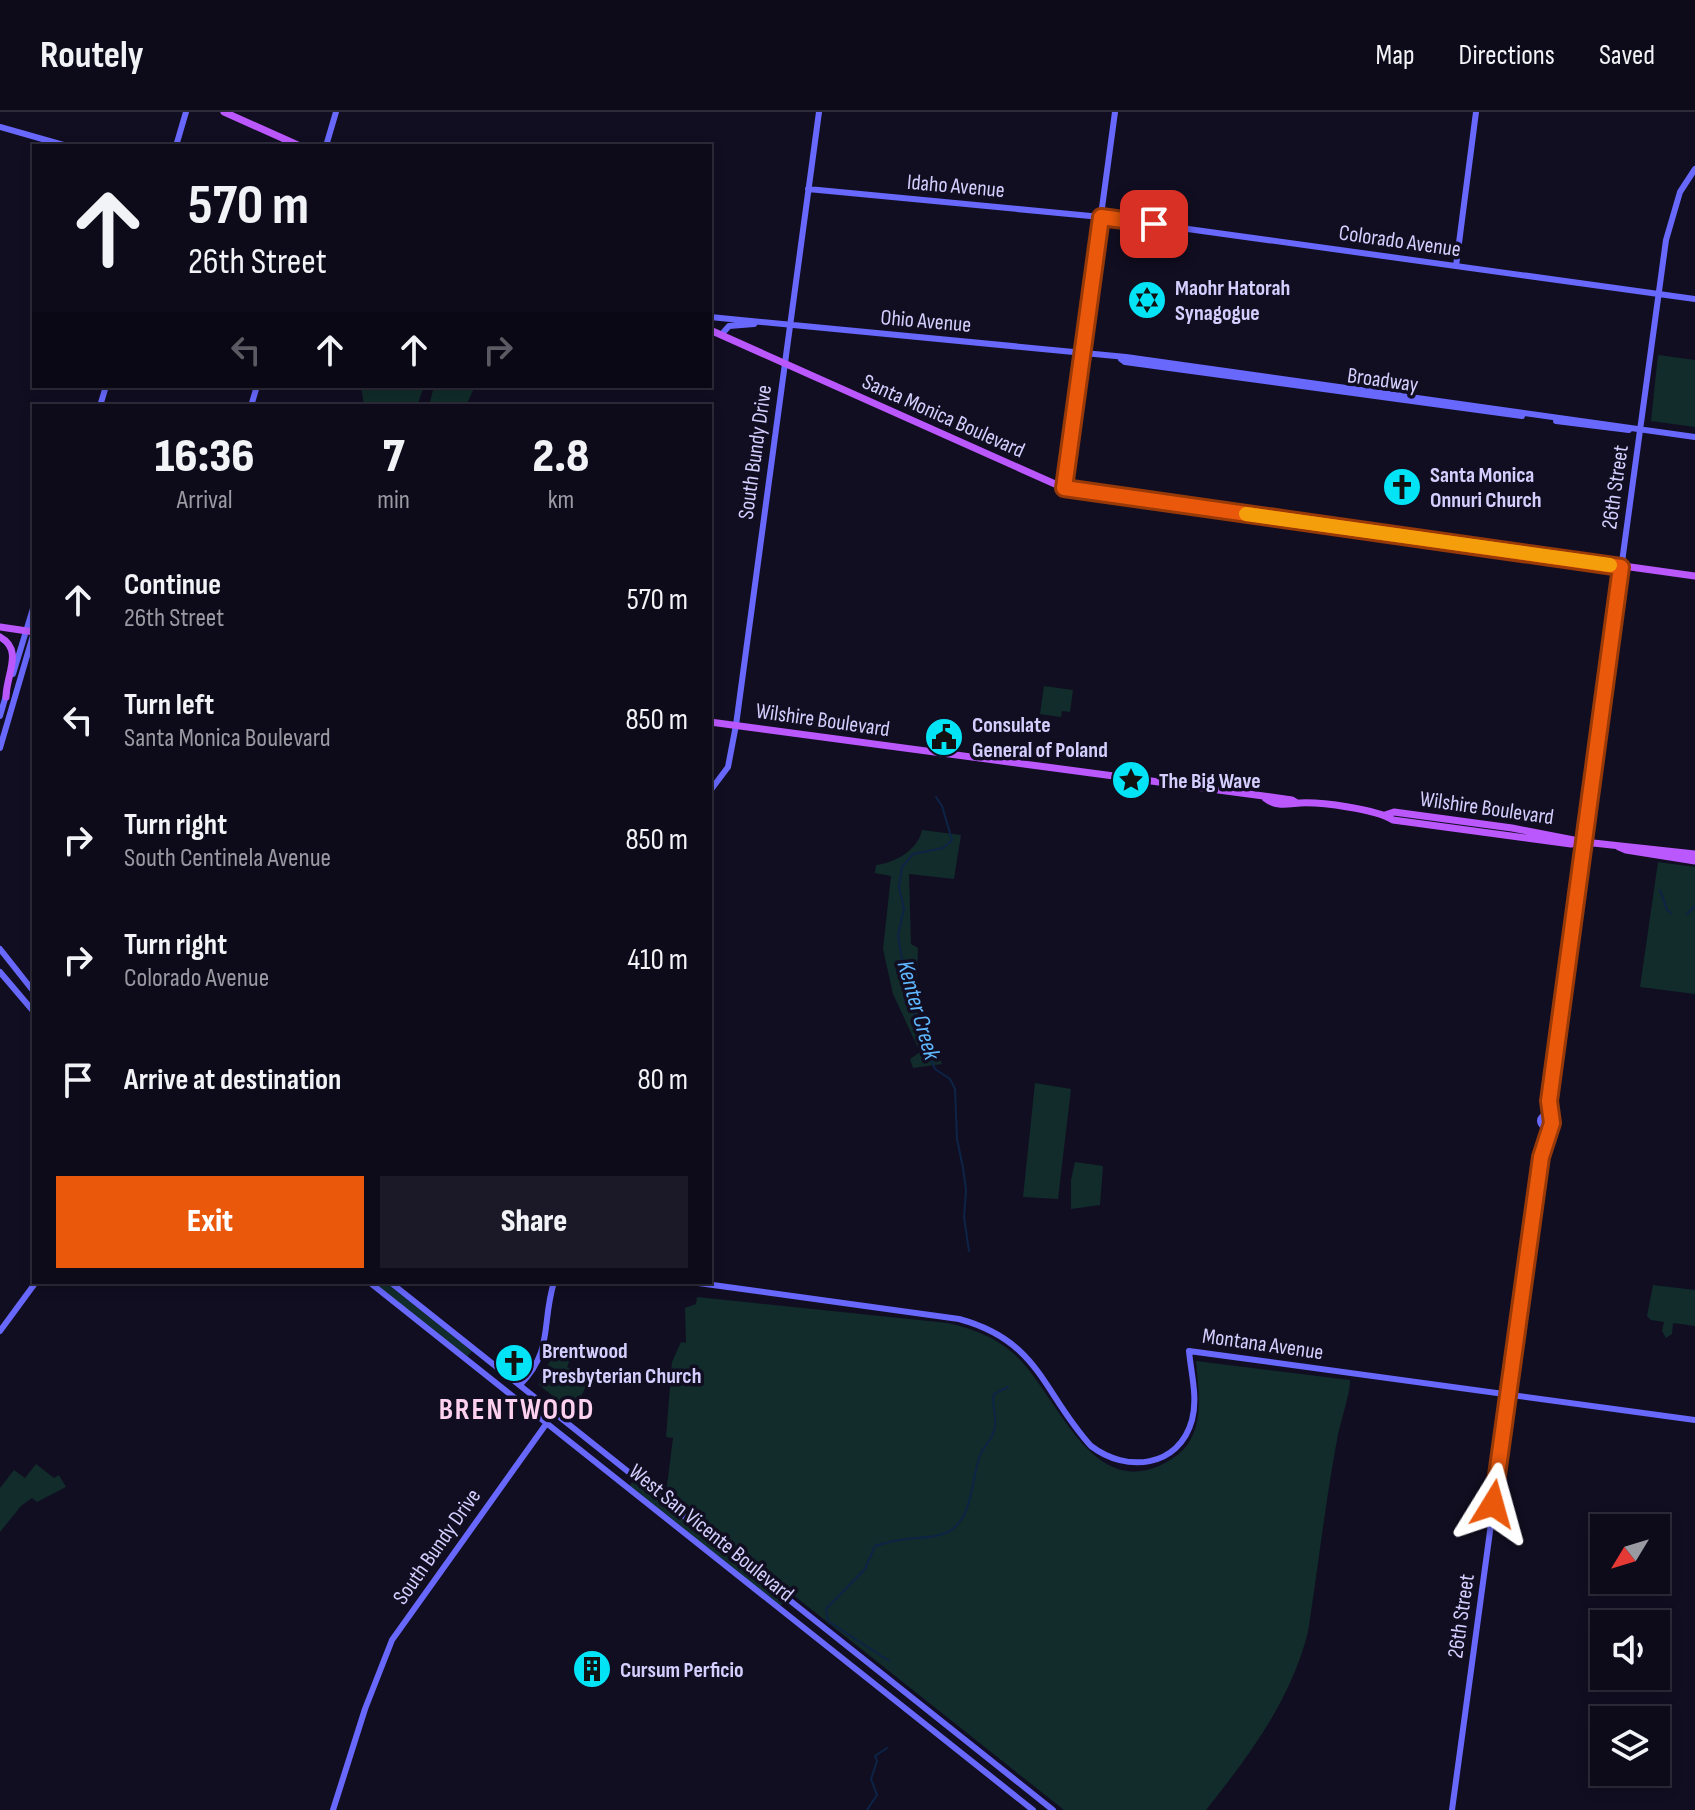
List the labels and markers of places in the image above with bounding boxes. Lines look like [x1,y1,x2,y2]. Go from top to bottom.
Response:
pin [1120,190,1188,258]
place label: Maohr Hatorah Synagogue [1175,275,1290,327]
synagogue icon: Maohr Hatorah Synagogue [1126,279,1168,321]
place label: Santa Monica Onnuri Church [1430,462,1542,514]
church icon: Santa Monica Onnuri Church [1381,466,1423,508]
place label: Consulate General of Poland [972,712,1108,764]
public building icon: Consulate General of Poland [923,716,965,758]
place icon: The Big Wave [1110,759,1152,801]
place label: The Big Wave [1159,768,1261,795]
place label: Brentwood Presbyterian Church [542,1338,701,1390]
church icon: Brentwood Presbyterian Church [493,1342,535,1384]
building icon: Cursum Perficio [571,1648,613,1690]
place label: Cursum Perficio [620,1657,744,1684]

